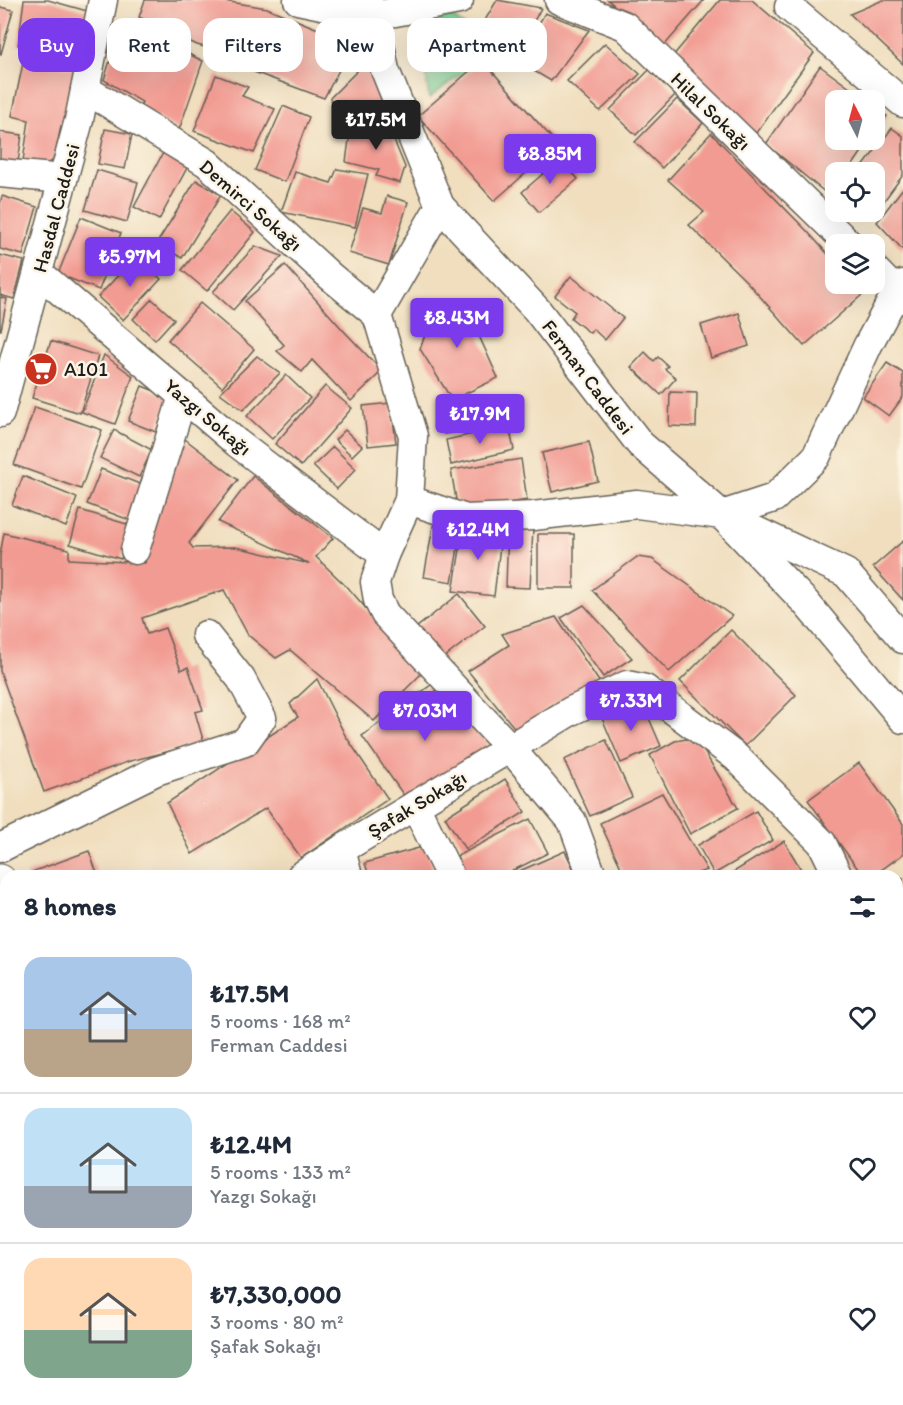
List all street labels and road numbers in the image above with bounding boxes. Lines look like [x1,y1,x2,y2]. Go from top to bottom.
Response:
street label: Hilal Sokağı [666,67,756,155]
street label: Hasdal Caddesi [27,141,85,275]
street label: Demirci Sokağı [195,154,307,256]
street label: Ferman Caddesi [537,315,639,439]
street label: Yazgı Sokağı [159,374,257,460]
street label: Şafak Sokağı [363,765,471,843]

